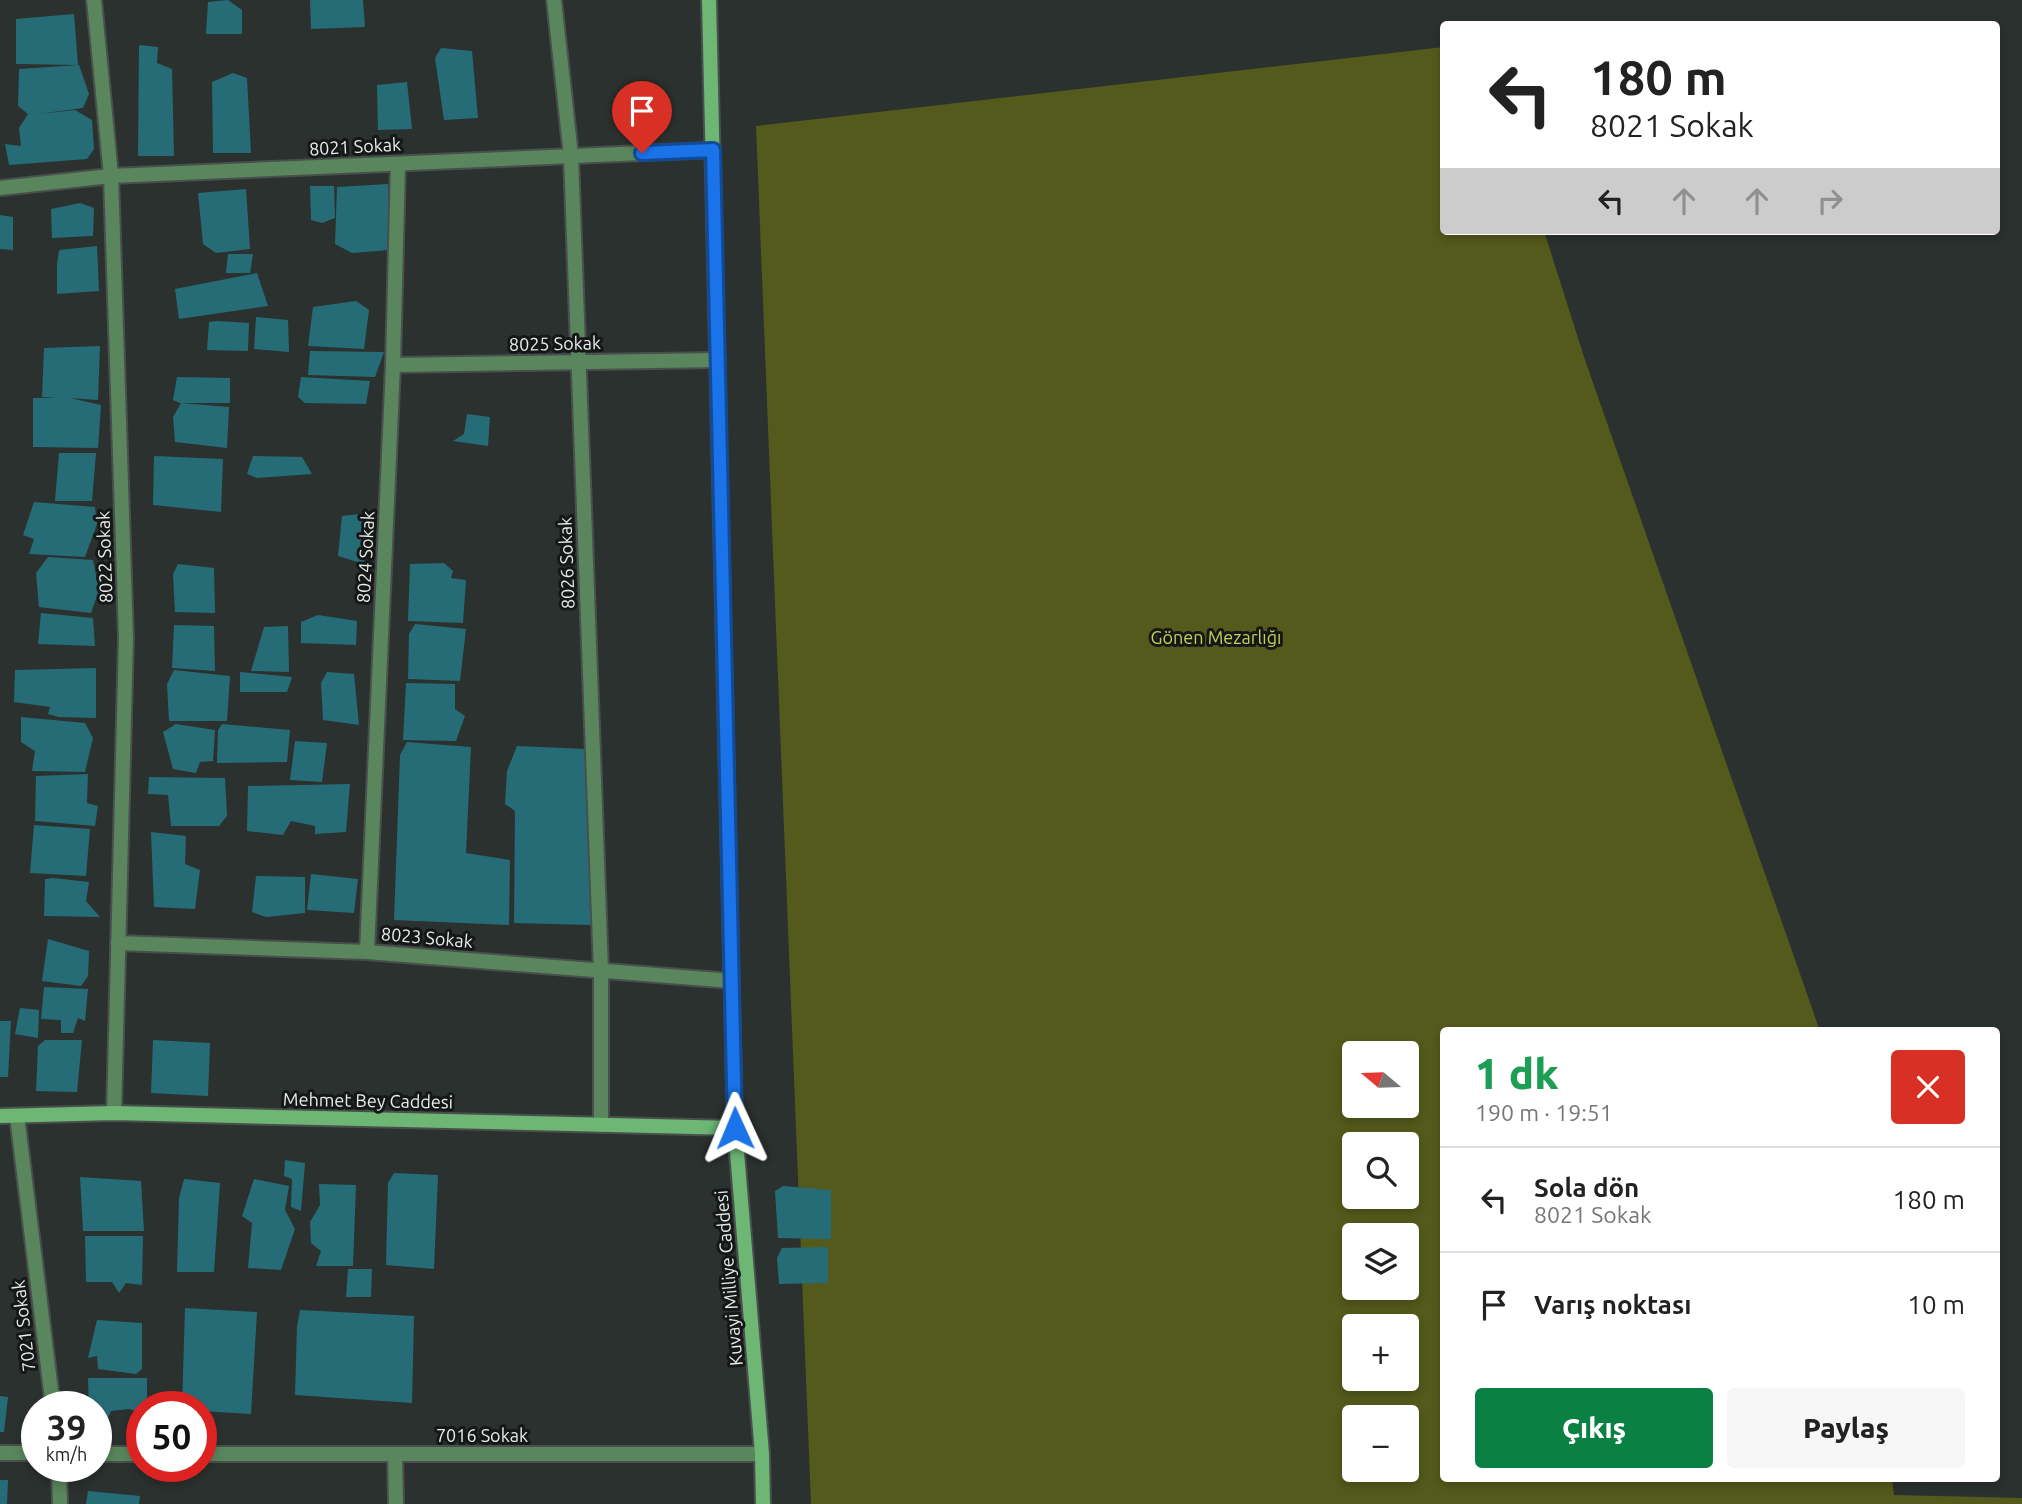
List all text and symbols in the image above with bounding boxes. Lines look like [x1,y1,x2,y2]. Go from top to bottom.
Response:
icon: left [1475,49,1566,140]
text: 180 m [1590,49,1727,104]
pin [612,81,672,153]
icon: arrive [623,92,661,130]
text: 8021 Sokak [1590,107,1754,143]
street label: 8021 Sokak [308,134,402,158]
icon: left [1592,182,1630,220]
icon: ahead [1665,182,1703,220]
icon: ahead [1738,182,1776,220]
icon: right [1811,182,1849,220]
street label: 8025 Sokak [509,332,601,354]
street label: 8024 Sokak [353,510,377,604]
street label: 8022 Sokak [92,511,116,603]
street label: 8026 Sokak [554,517,578,609]
park label: Gönen Mezarlığı [1151,627,1281,647]
street label: 8023 Sokak [380,923,474,951]
north arrow [1342,1041,1419,1118]
map controls [1342,1041,1419,1482]
text: 1 dk [1475,1050,1558,1097]
button: close [1891,1050,1965,1124]
street label: Mehmet Bey Caddesi [283,1089,453,1111]
position arrow [698,1091,772,1165]
text: 190 m · 19:51 [1475,1100,1613,1125]
button: search [1342,1132,1419,1209]
text: Sola dön [1534,1173,1639,1202]
icon: left [1475,1181,1513,1219]
text: 180 m [1893,1185,1965,1214]
street label: Kuvayi Milliye Caddesi [710,1189,746,1367]
text: 8021 Sokak [1534,1202,1652,1227]
button: layers [1342,1223,1419,1300]
street label: 7021 Sokak [7,1279,39,1373]
icon: arrive [1475,1286,1513,1324]
text: Varış noktası [1534,1290,1691,1319]
text: 10 m [1907,1290,1965,1319]
button: + [1342,1314,1419,1391]
button: Çıkış [1475,1388,1713,1468]
button: Paylaş [1727,1388,1965,1468]
speed limit sign: 50 [126,1391,217,1482]
button: − [1342,1405,1419,1482]
text: 39 [47,1407,86,1447]
street label: 7016 Sokak [436,1425,528,1445]
text: km/h [46,1444,87,1464]

